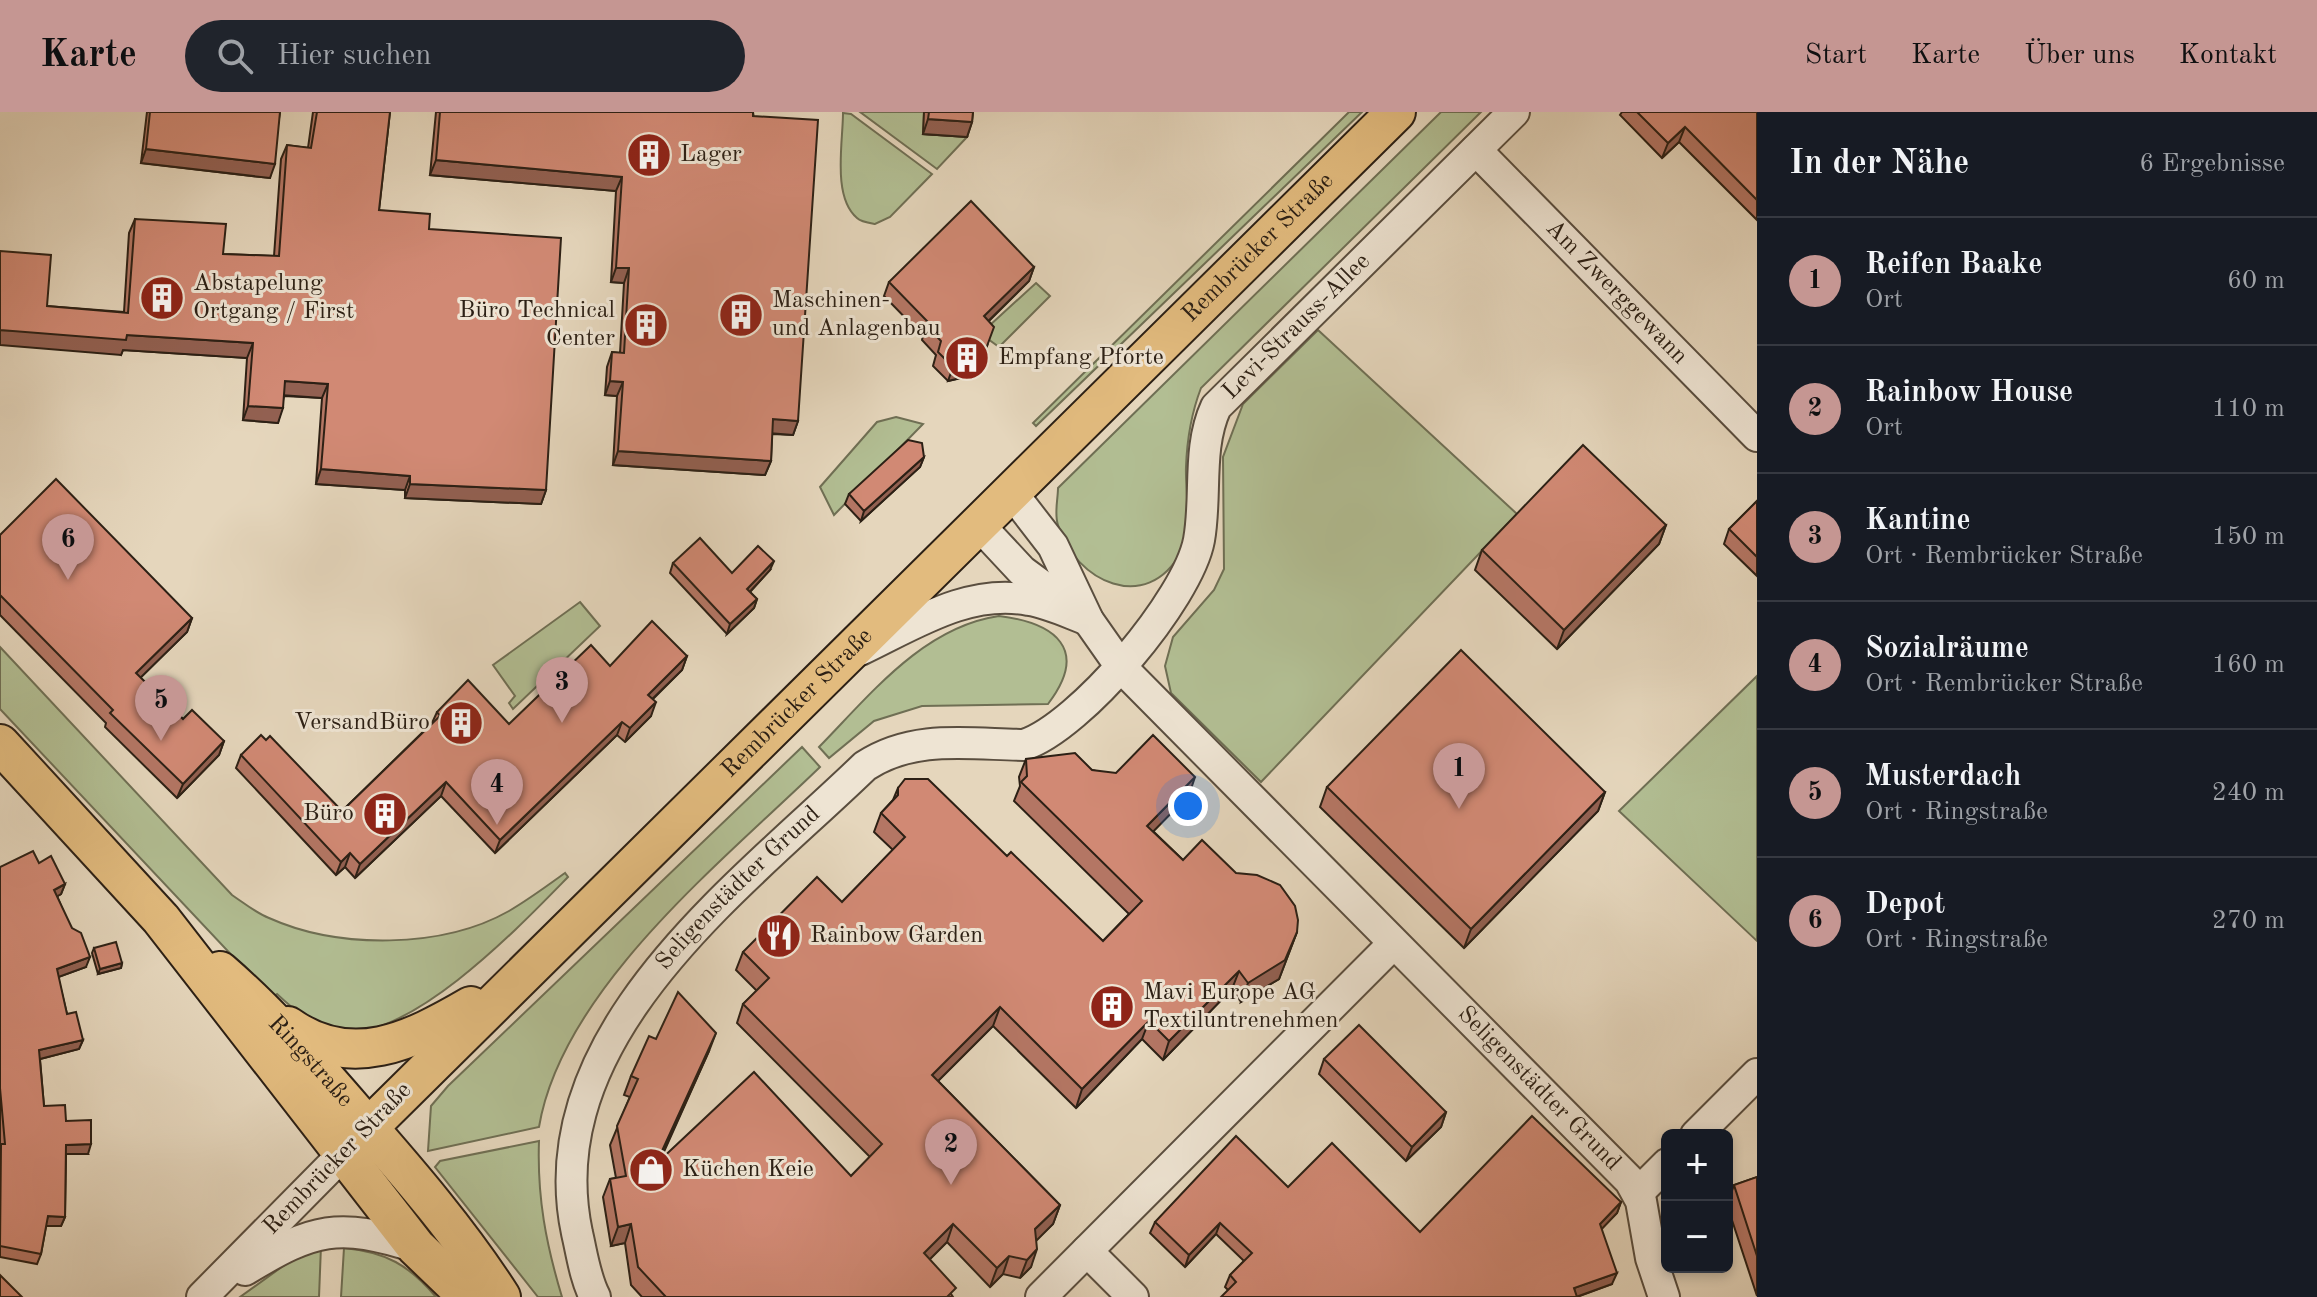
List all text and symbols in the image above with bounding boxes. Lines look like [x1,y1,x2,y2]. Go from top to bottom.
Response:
search box [185,20,745,92]
icon: search [213,34,257,78]
text: Karte [40,37,137,75]
text: Hier suchen [277,41,432,71]
text: Start [1805,42,1867,70]
text: Karte [1911,42,1980,70]
text: Über uns [2024,42,2135,70]
text: Kontakt [2179,42,2277,70]
building icon: Lager [625,131,673,179]
place label: Lager [680,143,742,167]
text: In der Nähe [1789,147,1969,181]
text: 6 Ergebnisse [2139,151,2285,177]
street label: Rembrücker Straße [1178,169,1339,327]
street label: Am Zwerggewann [1541,216,1692,369]
street label: Levi-Strauss-Allee [1219,249,1375,404]
text: Reifen Baake [1865,250,2042,280]
text: 1 [1807,268,1823,294]
text: 60 m [2227,268,2285,294]
place label: Abstapelung Ortgang / First [193,272,354,324]
building icon: Abstapelung Ortgang / First [138,274,186,322]
text: Ort [1865,287,1903,313]
place label: Maschinen- und Anlagenbau [772,289,941,341]
building icon: Maschinen- und Anlagenbau [717,291,765,339]
place label: Büro Technical Center [459,299,615,351]
building icon: Büro Technical Center [622,301,670,349]
building icon: Empfang Pforte [943,334,991,382]
place label: Empfang Pforte [998,346,1164,370]
text: Rainbow House [1865,378,2073,408]
text: 2 [1807,396,1823,422]
text: 110 m [2212,396,2285,422]
text: Ort [1865,415,1903,441]
text: Kantine [1865,506,1971,536]
pin: 6 [42,514,94,580]
text: 3 [1807,524,1823,550]
text: 150 m [2212,524,2285,550]
text: Ort · Rembrücker Straße [1865,543,2143,569]
street label: Rembrücker Straße [717,624,878,783]
text: Sozialräume [1865,634,2029,664]
text: 4 [1807,652,1823,678]
text: 160 m [2212,652,2285,678]
pin: 3 [536,657,588,723]
text: Ort · Rembrücker Straße [1865,671,2143,697]
pin: 5 [135,675,187,741]
building icon: VersandBüro [437,699,485,747]
place label: VersandBüro [294,711,430,735]
pin: 1 [1433,743,1485,809]
pin: 4 [471,759,523,825]
text: Musterdach [1865,762,2021,792]
text: 5 [1807,780,1823,806]
text: 240 m [2212,780,2285,806]
your location [1168,786,1208,826]
building icon: Büro [361,790,409,838]
text: Ort · Ringstraße [1865,799,2048,825]
place label: Büro [303,802,354,826]
street label: Seligenstädter Grund [652,802,825,975]
text: Depot [1865,890,1945,920]
text: 6 [1807,908,1823,934]
text: 270 m [2212,908,2285,934]
restaurant icon: Rainbow Garden [755,912,803,960]
place label: Rainbow Garden [810,924,983,948]
text: Ort · Ringstraße [1865,927,2048,953]
place label: Mavi Europe AG Textiluntrenehmen [1143,981,1339,1033]
building icon: Mavi Europe AG Textiluntrenehmen [1088,983,1136,1031]
street label: Seligenstädter Grund [1453,1002,1625,1176]
street label: Ringstraße [263,1012,357,1112]
street label: Rembrücker Straße [259,1078,417,1240]
pin: 2 [925,1119,977,1185]
map controls [1661,1129,1733,1273]
button: + [1661,1129,1733,1201]
shop icon: Küchen Keie [627,1146,675,1194]
place label: Küchen Keie [682,1158,814,1182]
button: − [1661,1201,1733,1273]

